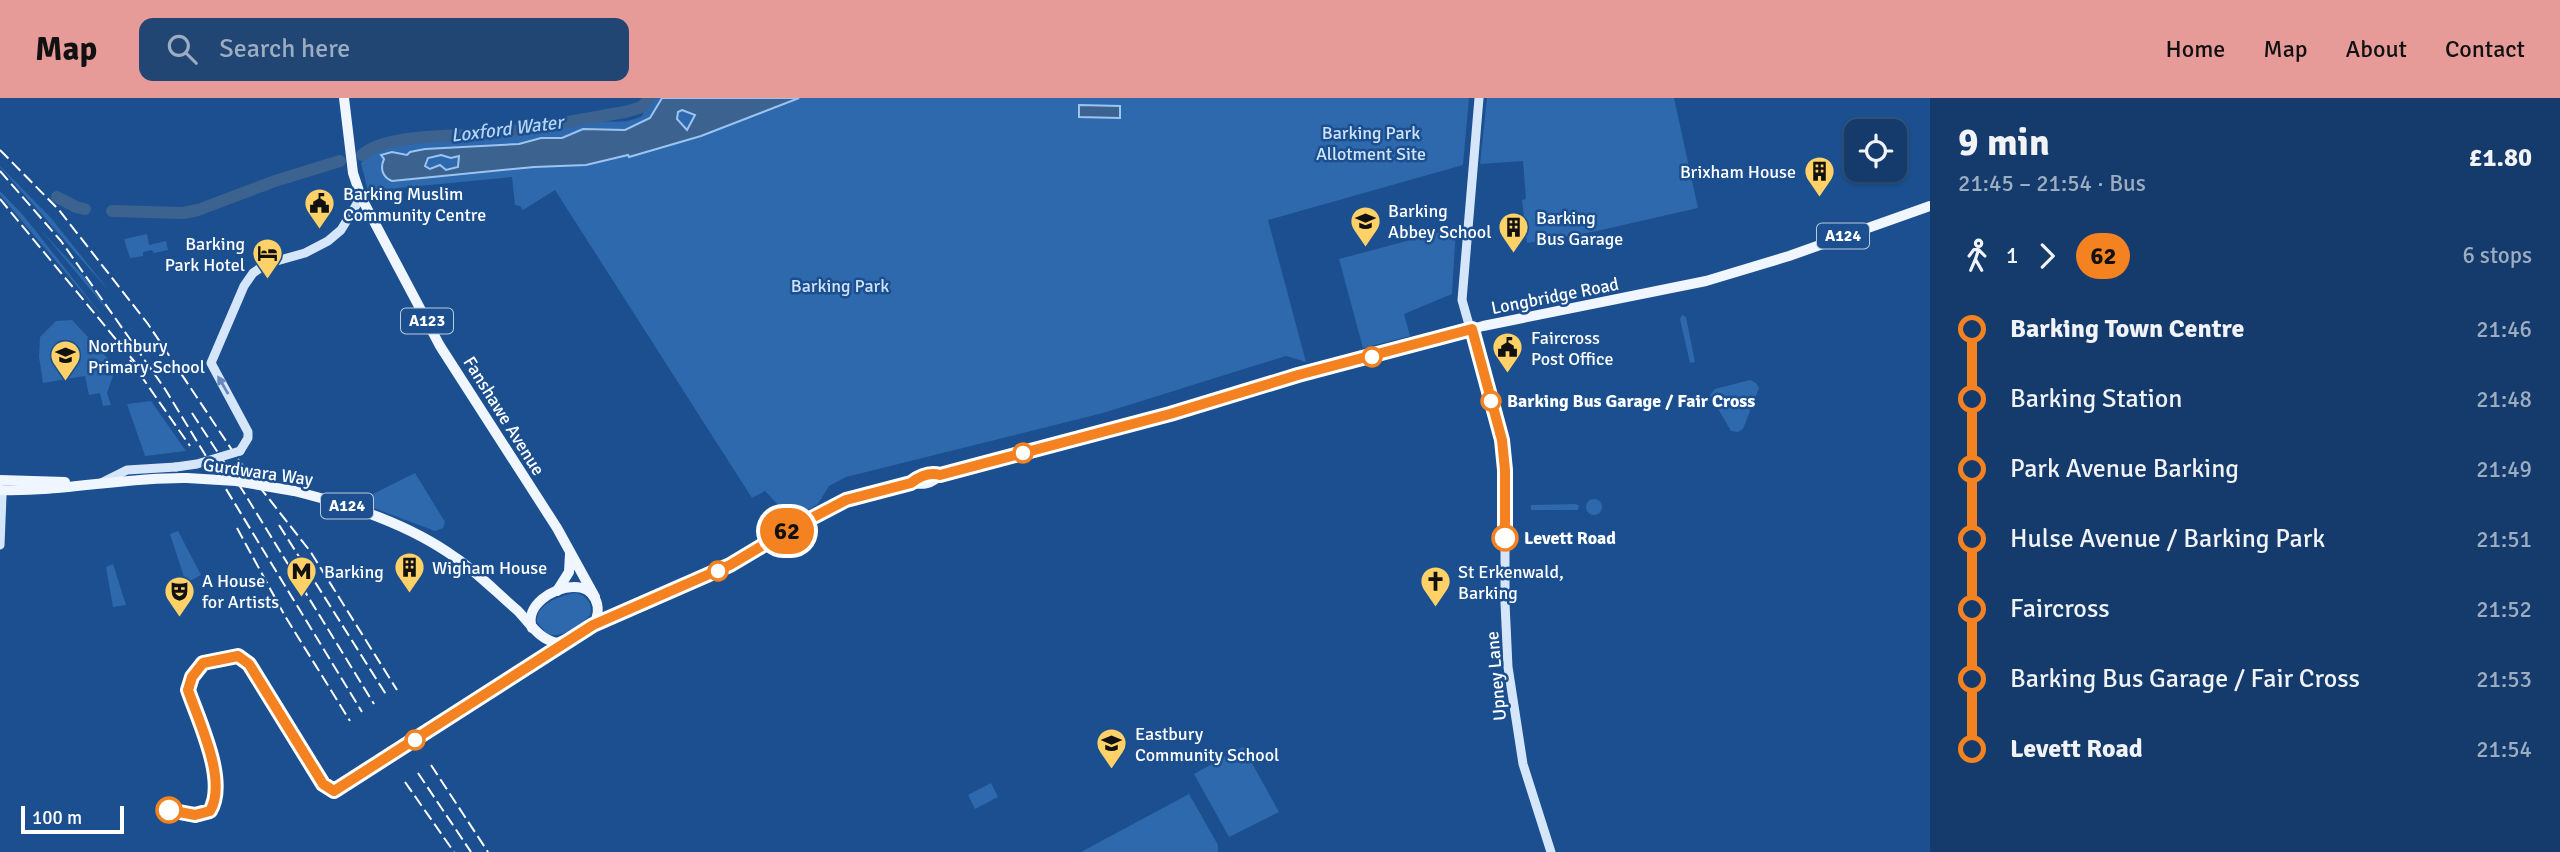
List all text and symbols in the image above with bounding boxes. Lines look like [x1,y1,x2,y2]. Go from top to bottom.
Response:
search box [139,18,629,81]
text: Map [35,29,97,70]
icon: search [163,30,201,68]
text: Search here [219,33,350,65]
text: Home [2165,34,2225,64]
text: Map [2263,34,2308,64]
text: About [2346,34,2407,64]
text: Contact [2445,34,2525,64]
water label: Loxford Water [450,110,567,148]
map controls [1844,119,1907,182]
button: locate [1844,119,1907,182]
text: 9 min [1958,119,2050,166]
park label: Barking Park Allotment Site [1316,122,1426,165]
text: £1.80 [2468,142,2532,174]
building icon: Brixham House [1802,155,1836,199]
place label: Brixham House [1680,161,1796,183]
text: 21:45 – 21:54 · Bus [1958,169,2146,198]
place label: Barking Muslim Community Centre [343,183,486,226]
public building icon: Barking Muslim Community Centre [303,187,337,231]
place label: Barking Abbey School [1388,200,1491,243]
school or university icon: Barking Abbey School [1348,204,1382,248]
place label: Barking Bus Garage [1536,207,1623,250]
building icon: Barking Bus Garage [1496,211,1530,255]
road number: A124 [1817,224,1869,248]
place label: Barking Park Hotel [165,233,245,276]
hotel icon: Barking Park Hotel [251,237,285,281]
icon: walk [1958,237,1996,275]
icon: forward [2028,237,2066,275]
text: 1 [2006,241,2018,270]
text: 62 [2090,241,2116,271]
text: 6 stops [2462,241,2532,270]
street label: Longbridge Road [1489,273,1621,319]
park label: Barking Park [791,275,889,297]
road number: A123 [401,308,453,334]
text: Barking Town Centre [2010,313,2244,345]
text: 21:46 [2476,315,2532,344]
place label: Faircross Post Office [1531,327,1613,370]
public building icon: Faircross Post Office [1491,331,1525,375]
place label: Northbury Primary School [88,335,205,378]
school or university icon: Northbury Primary School [48,339,82,383]
unlabelled marker [1362,347,1382,367]
street label: Fanshawe Avenue [459,352,549,480]
one-way arrow [217,375,229,395]
text: Barking Station [2010,383,2183,415]
text: 21:48 [2476,385,2532,414]
place label: Barking Bus Garage / Fair Cross [1507,390,1755,412]
marker: Barking Bus Garage / Fair Cross [1481,391,1501,411]
unlabelled marker [1013,443,1033,463]
street label: Gurdwara Way [202,453,315,491]
text: Park Avenue Barking [2010,453,2239,485]
text: 21:49 [2476,455,2532,484]
road number: A124 [321,494,373,518]
line badge: 62 [756,508,818,554]
text: 62 [774,516,800,546]
text: Hulse Avenue / Barking Park [2010,523,2325,555]
marker: Levett Road [1492,525,1518,551]
text: 21:51 [2476,525,2532,554]
place label: Levett Road [1524,527,1616,549]
building icon: Wigham House [392,551,426,595]
metro station icon: Barking [284,555,318,599]
place label: Wigham House [432,557,547,579]
place label: Barking [324,561,384,583]
unlabelled marker [708,561,728,581]
place label: St Erkenwald, Barking [1458,561,1564,604]
church icon: St Erkenwald, Barking [1418,565,1452,609]
place label: A House for Artists [202,570,279,613]
theatre icon: A House for Artists [162,574,196,618]
text: Faircross [2010,593,2110,625]
text: 21:52 [2476,595,2532,624]
street label: Upney Lane [1481,630,1511,722]
text: Barking Bus Garage / Fair Cross [2010,663,2360,695]
text: 21:53 [2476,665,2532,694]
place label: Eastbury Community School [1135,723,1279,766]
school or university icon: Eastbury Community School [1095,727,1129,771]
unlabelled marker [405,730,425,750]
text: Levett Road [2010,733,2143,765]
text: 21:54 [2476,735,2532,764]
unlabelled marker [156,797,182,823]
scale bar [21,803,124,835]
text: 100 m [32,806,82,830]

